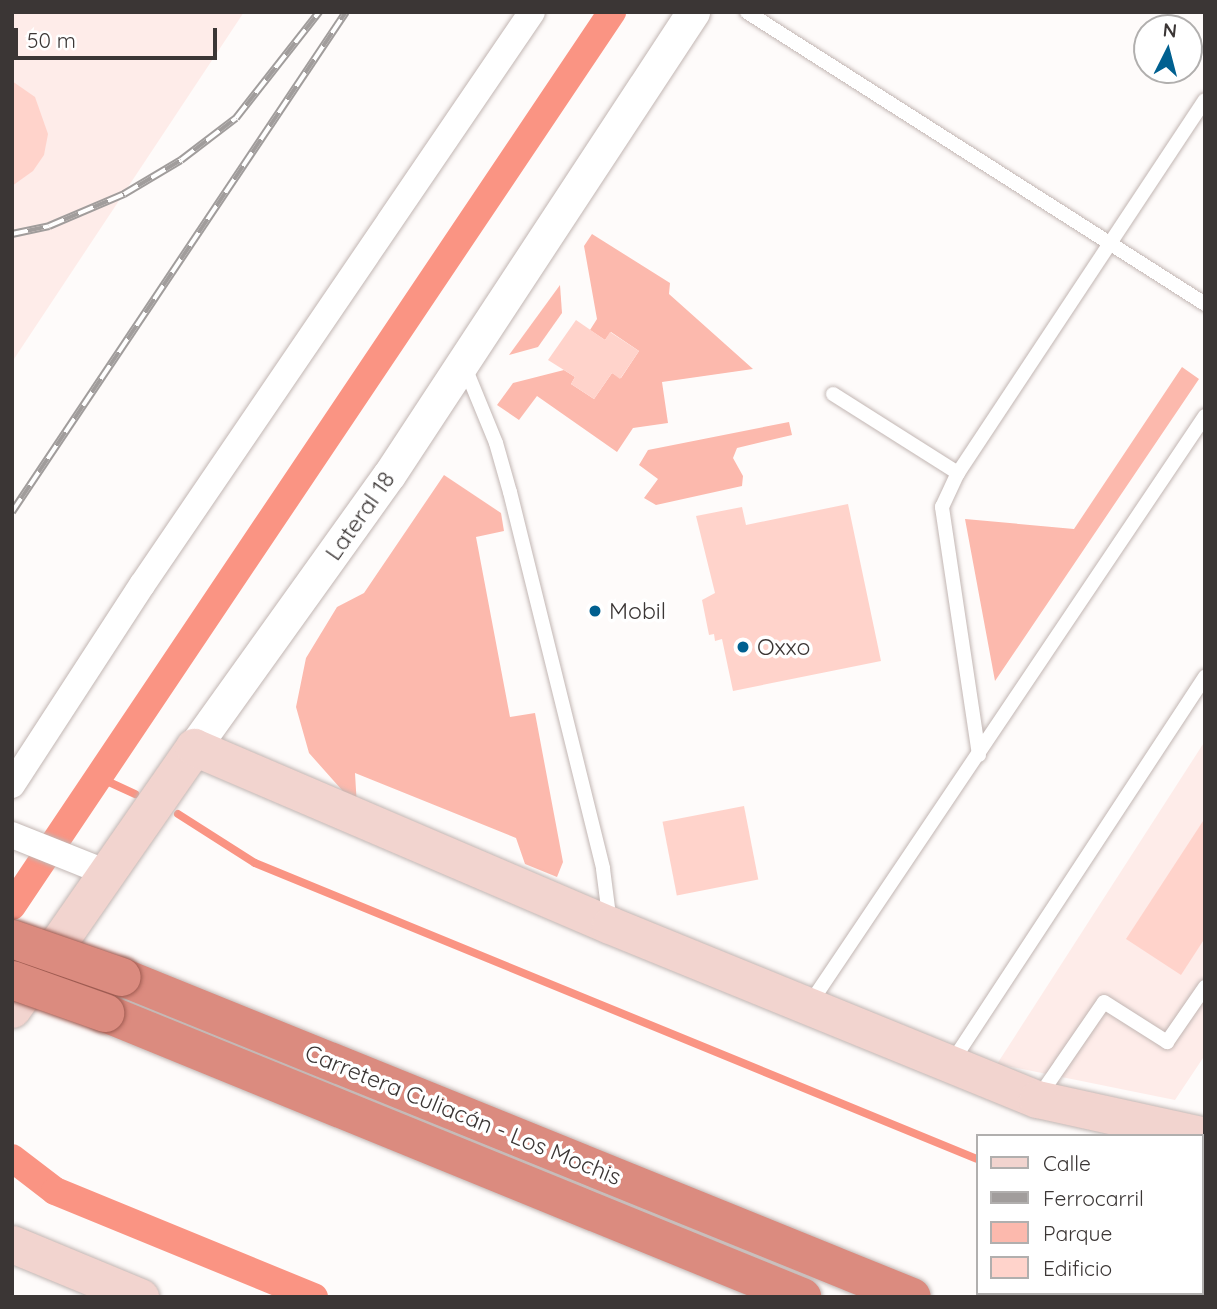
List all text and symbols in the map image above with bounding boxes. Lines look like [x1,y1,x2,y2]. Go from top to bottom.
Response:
scale bar [18,14,220,58]
north arrow [1133,14,1203,84]
text: N [1162,17,1178,43]
text: 50 m [27,27,76,53]
street label: Lateral 18 [319,466,401,566]
place label: Mobil [609,597,666,625]
marker: Mobil [587,603,603,619]
place label: Oxxo [757,633,810,661]
marker: Oxxo [735,639,751,655]
street label: Carretera Culiacán - Los Mochis [301,1039,625,1191]
legend [976,1134,1203,1295]
text: Calle [1043,1150,1091,1176]
text: Ferrocarril [1043,1185,1144,1211]
text: Parque [1043,1220,1112,1246]
text: Edificio [1043,1255,1112,1281]

